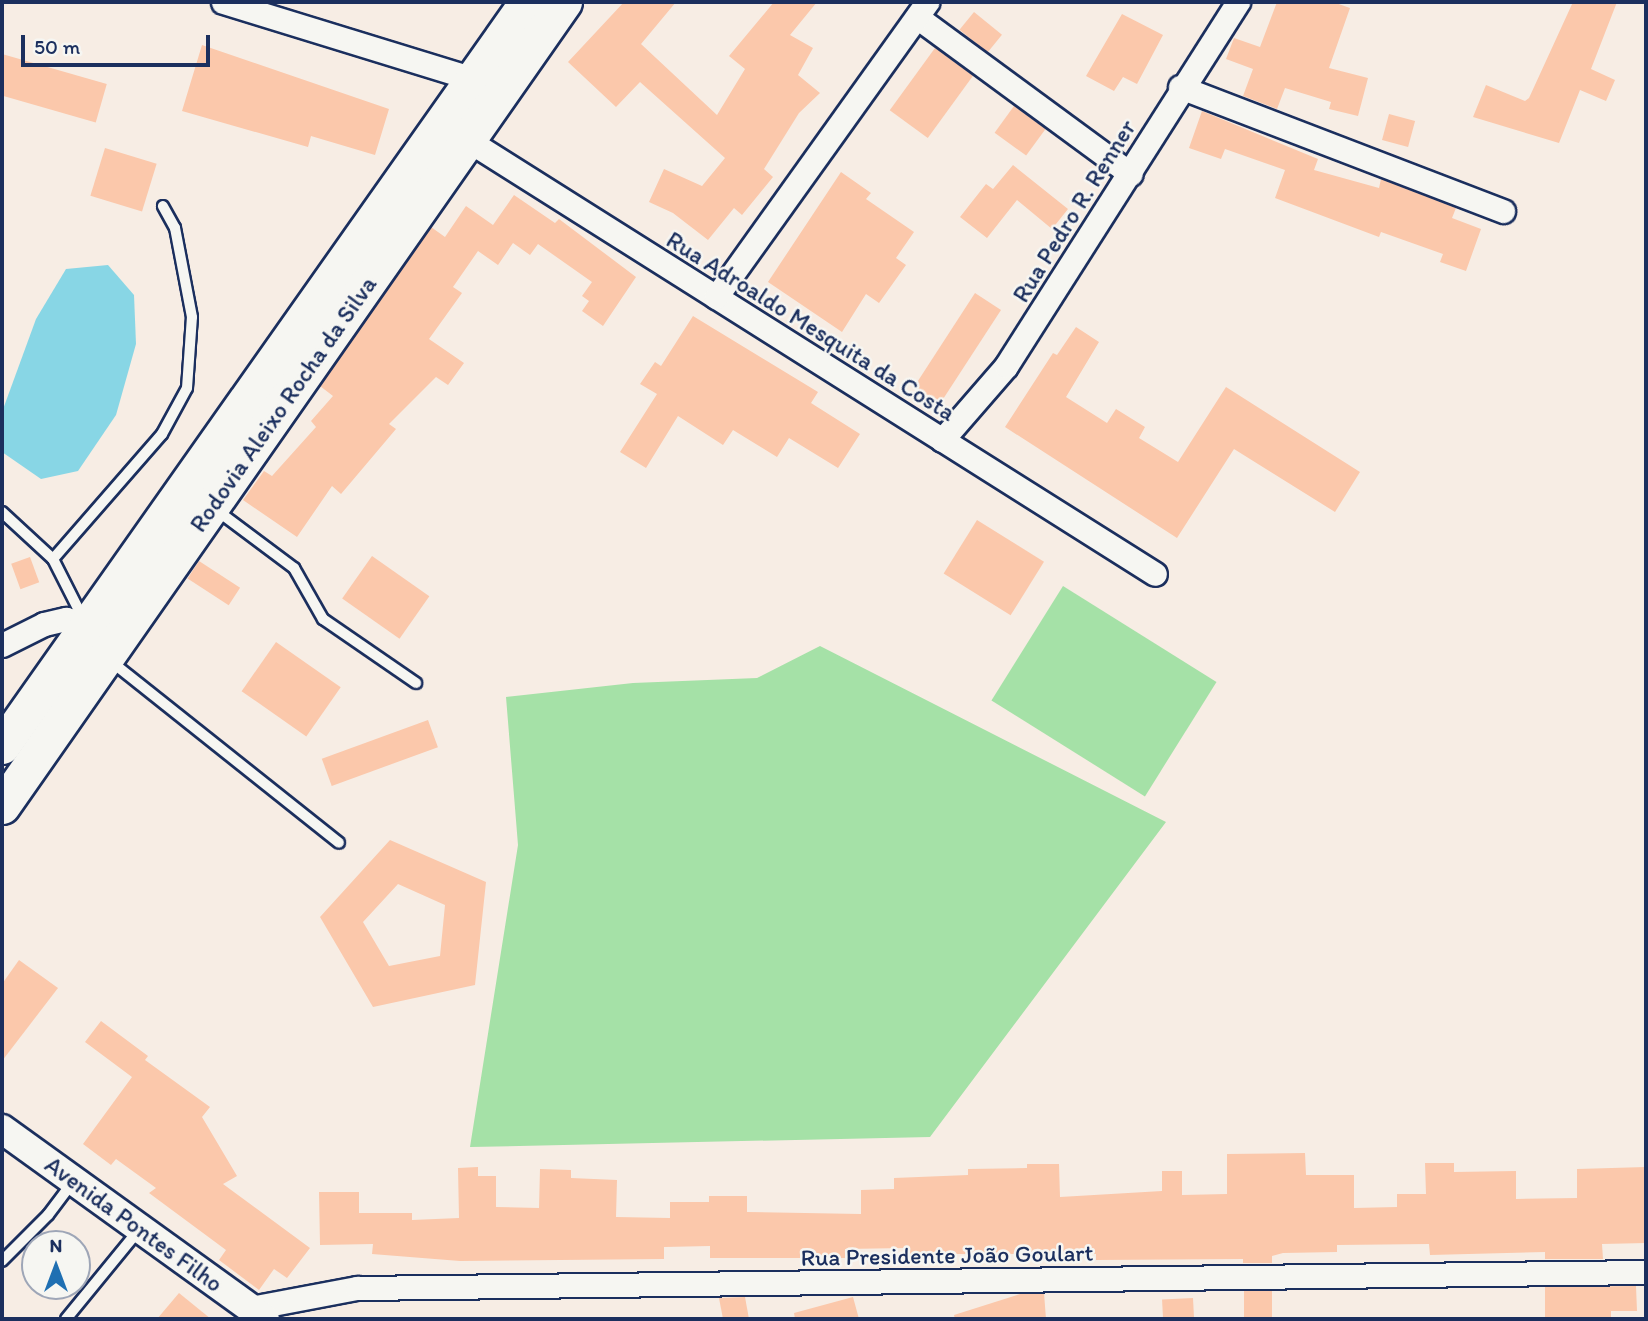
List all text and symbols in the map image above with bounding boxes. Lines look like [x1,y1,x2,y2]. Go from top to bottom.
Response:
scale bar [24,21,214,65]
text: 50 m [34,34,80,59]
street label: Rua Pedro R. Renner [1007,115,1141,307]
street label: Rua Adroaldo Mesquita da Costa [662,225,960,427]
street label: Rodovia Aleixo Rocha da Silva [184,271,382,537]
street label: Avenida Pontes Filho [40,1150,228,1298]
north arrow [21,1230,91,1300]
text: N [50,1234,62,1257]
street label: Rua Presidente João Goulart [800,1238,1094,1272]

